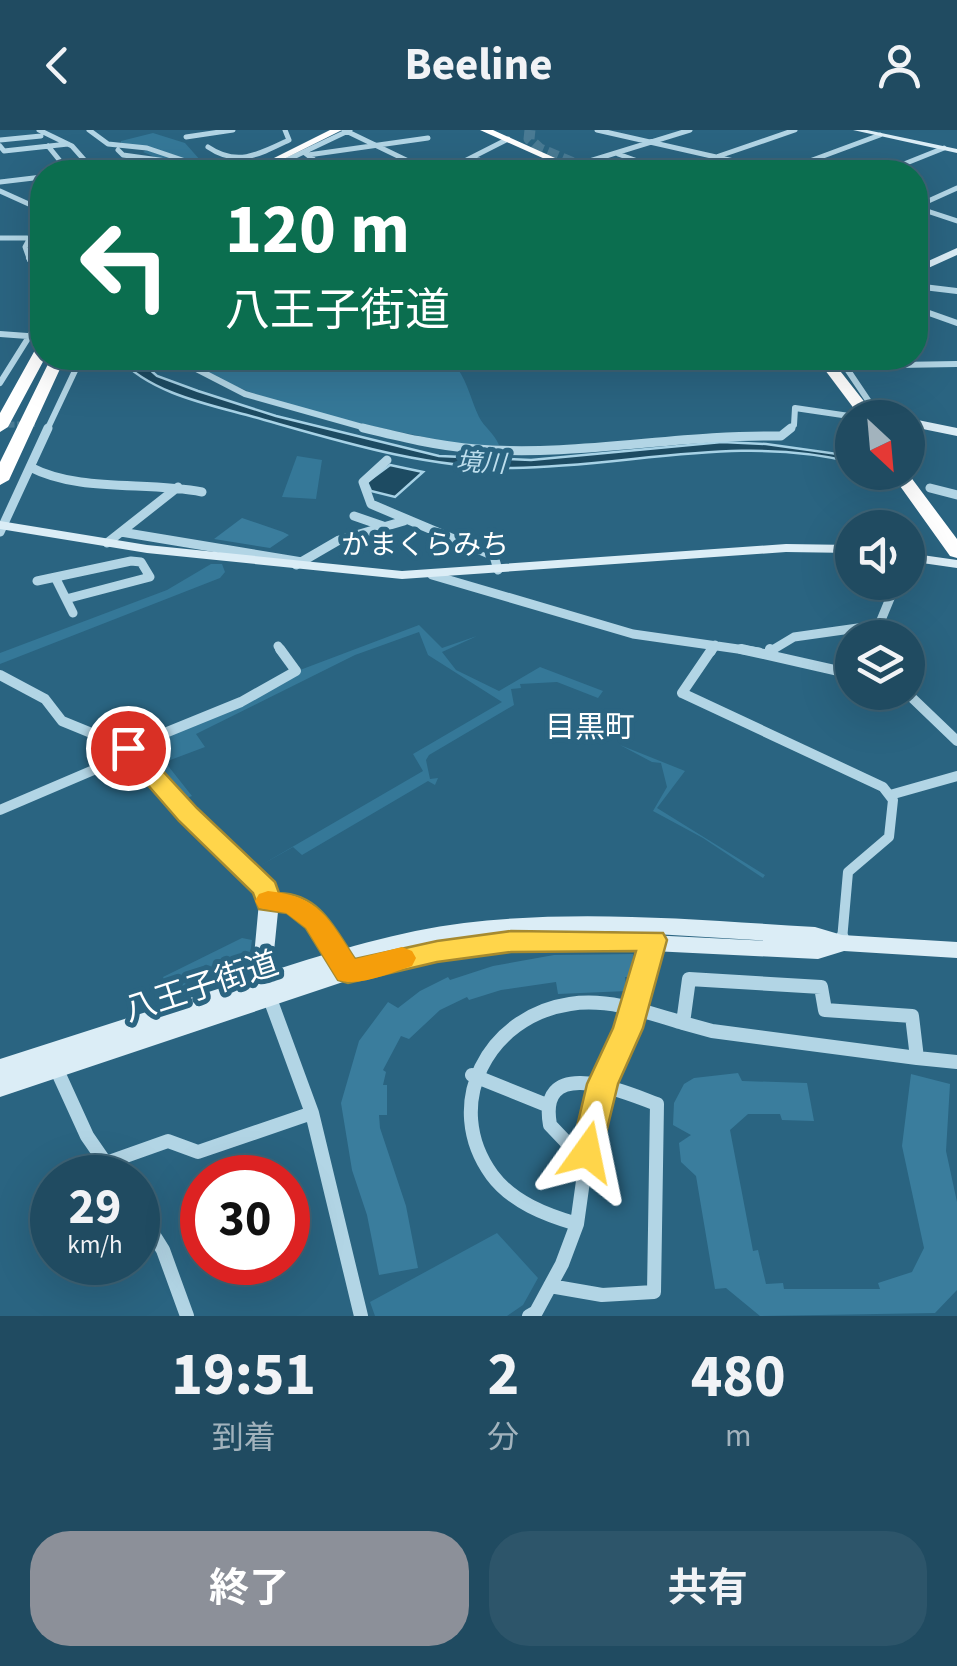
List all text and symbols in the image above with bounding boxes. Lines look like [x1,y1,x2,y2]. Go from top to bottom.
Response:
text: Beeline [404,33,553,97]
icon: back [30,38,85,93]
icon: person [872,38,927,93]
text: 120 m [225,180,410,280]
icon: left [60,200,190,330]
text: 八王子街道 [225,279,450,343]
north arrow [835,400,925,490]
map controls [835,400,925,710]
water label: 境川 [455,444,510,482]
button: sound [835,510,925,600]
street label: かまくらみち [341,525,509,565]
button: layers [835,620,925,710]
pin [86,706,171,791]
district label: 目黒町 [545,706,635,749]
icon: arrive [101,721,156,776]
street label: 八王子街道 [118,940,285,1034]
position arrow [535,1100,639,1204]
speed limit sign: 30 [180,1155,310,1285]
text: 29 [69,1172,121,1243]
text: km/h [67,1227,123,1263]
text: 19:51 [171,1333,316,1418]
text: 2 [487,1333,519,1418]
text: 480 [691,1335,786,1420]
text: m [725,1413,751,1459]
text: 到着 [212,1415,276,1461]
text: 分 [487,1415,519,1461]
button: 終了 [30,1531,469,1646]
button: 共有 [489,1531,927,1646]

